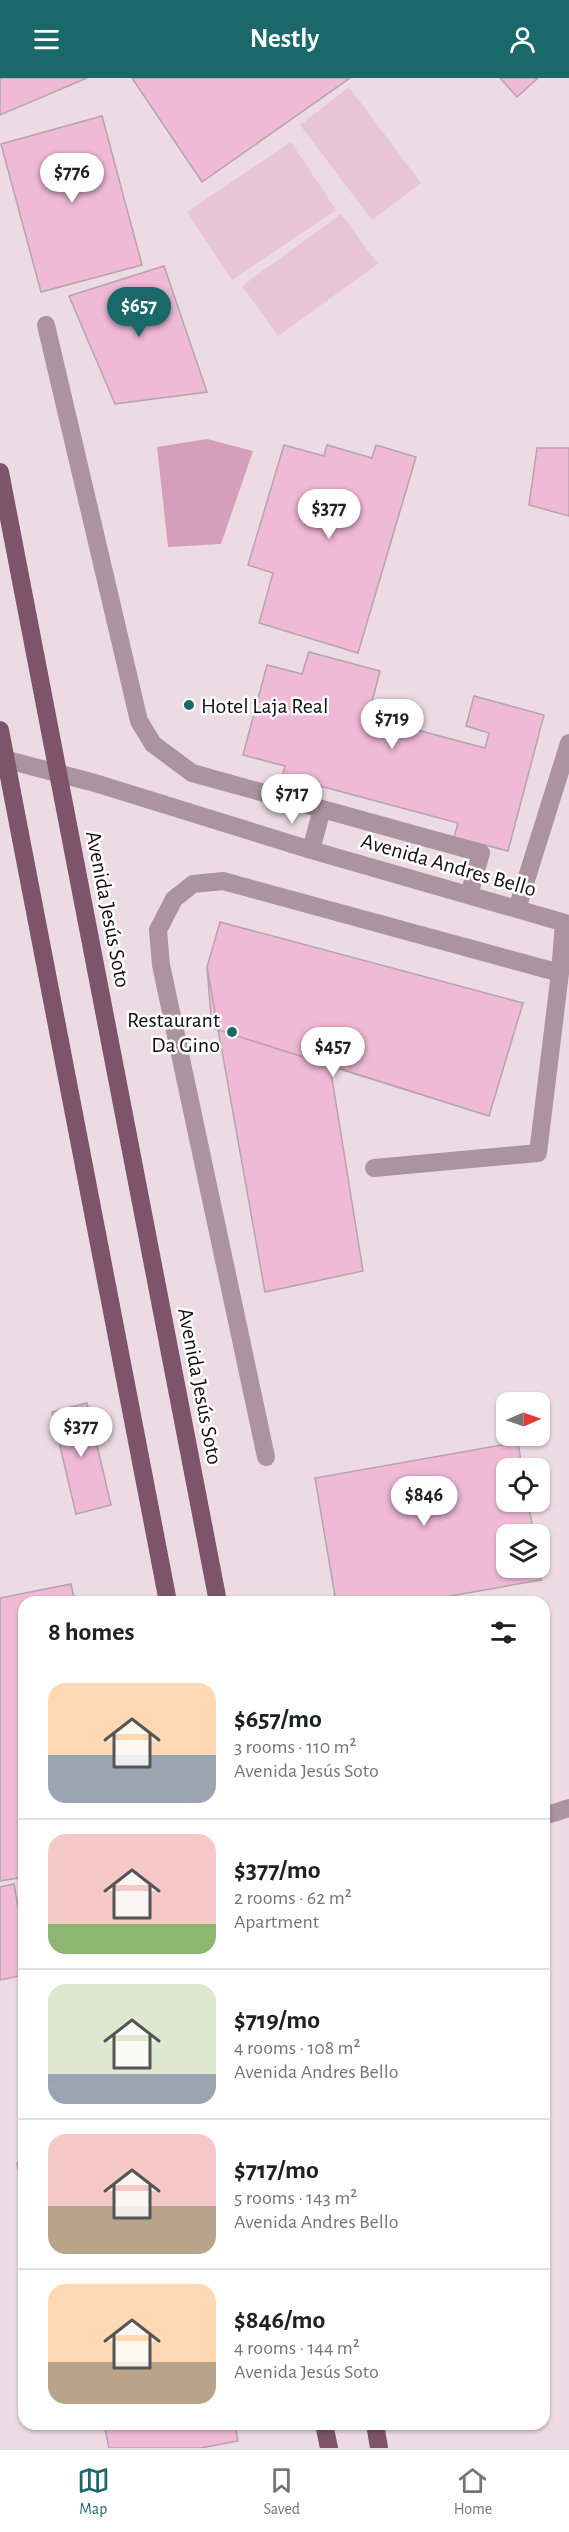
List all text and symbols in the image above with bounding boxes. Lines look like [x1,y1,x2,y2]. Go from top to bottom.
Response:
icon: menu [30,23,63,56]
icon: person [506,23,539,56]
text: Nestly [250,25,319,52]
pin: $776 [36,153,108,204]
text: $776 [54,162,90,182]
pin: $657 [103,287,175,338]
text: $657 [121,296,157,316]
pin: $377 [293,489,365,540]
text: $377 [312,498,346,518]
place label: Hotel Laja Real [201,695,328,717]
marker: Hotel Laja Real [182,698,196,712]
pin: $719 [356,699,428,750]
text: $719 [375,708,409,728]
pin: $717 [256,774,328,825]
text: $717 [275,783,309,803]
street label: Avenida Jesús Soto [82,829,134,989]
street label: Avenida Andres Bello [359,829,539,900]
place label: Restaurant Da Gino [127,1009,220,1056]
marker: Restaurant Da Gino [225,1025,239,1039]
pin: $457 [297,1027,369,1078]
text: $457 [315,1036,351,1056]
street label: Avenida Jesús Soto [174,1306,226,1466]
north arrow [496,1392,550,1446]
map controls [496,1392,550,1578]
pin: $377 [45,1407,117,1458]
text: $377 [64,1416,98,1436]
button: locate [496,1458,550,1512]
pin: $846 [388,1476,460,1527]
text: $846 [405,1485,443,1505]
button: layers [496,1524,550,1578]
icon: filters [487,1616,520,1649]
text: 8 homes [48,1619,135,1645]
text: $657/mo [234,1706,322,1732]
icon: home [96,1707,168,1779]
text: 3 rooms · 110 m² [234,1737,357,1757]
text: Avenida Jesús Soto [234,1761,379,1781]
text: $377/mo [234,1857,321,1883]
icon: home [96,1858,168,1930]
text: 2 rooms · 62 m² [234,1888,352,1908]
text: Apartment [234,1912,319,1932]
text: $719/mo [234,2007,320,2033]
icon: home [96,2008,168,2080]
text: 4 rooms · 108 m² [234,2038,361,2058]
text: Avenida Andres Bello [234,2062,399,2082]
text: $717/mo [234,2157,319,2183]
icon: home [96,2158,168,2230]
text: 5 rooms · 143 m² [234,2188,357,2208]
text: Avenida Andres Bello [234,2212,399,2232]
text: $846/mo [234,2307,325,2333]
icon: home [96,2308,168,2380]
text: 4 rooms · 144 m² [234,2338,360,2358]
text: Avenida Jesús Soto [234,2362,379,2382]
tab: Map [77,2464,110,2519]
tab: Saved [263,2464,300,2519]
tab: Home [454,2464,492,2519]

